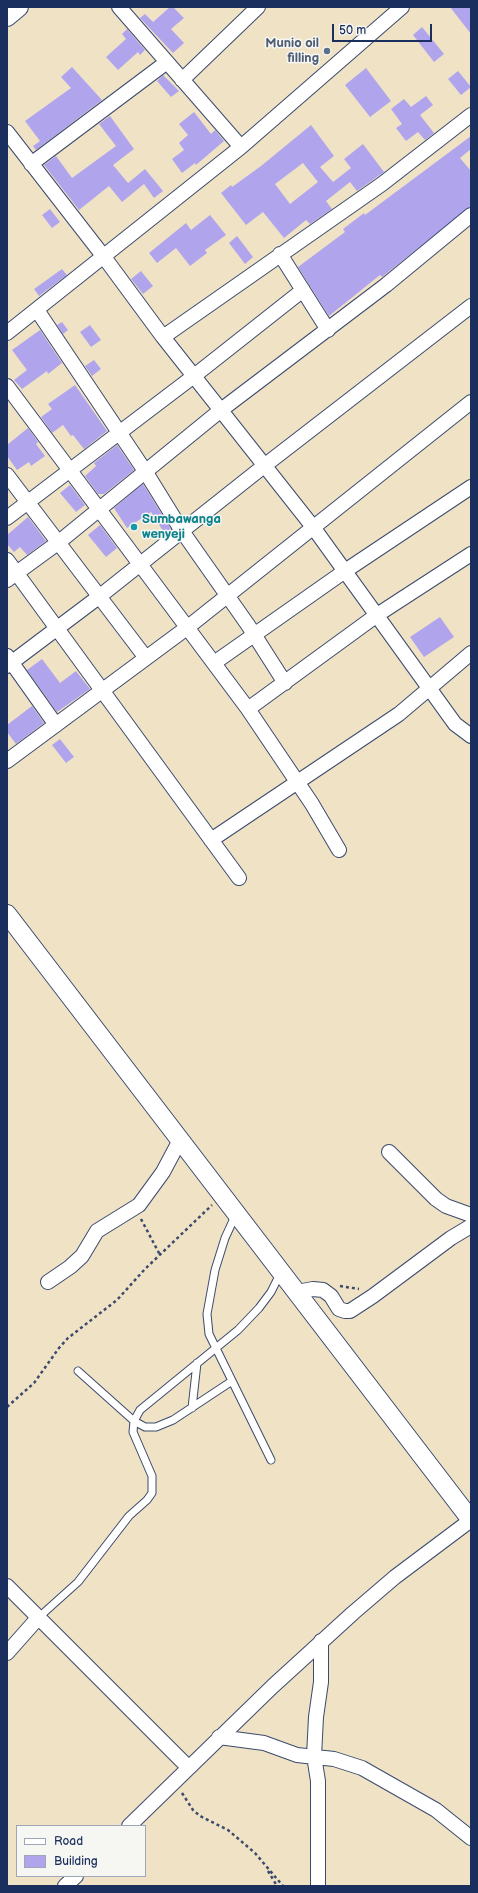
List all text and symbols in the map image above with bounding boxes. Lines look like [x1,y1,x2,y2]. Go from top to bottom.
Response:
scale bar [334,16,434,42]
text: 50 m [339,23,366,38]
place label: Munio oil filling [265,36,319,67]
marker: Munio oil filling [322,46,332,56]
place label: Sumbawanga wenyeji [142,512,221,543]
marker: Sumbawanga wenyeji [129,522,139,532]
legend [16,1825,146,1877]
text: Road [54,1834,83,1849]
text: Building [54,1854,98,1869]

